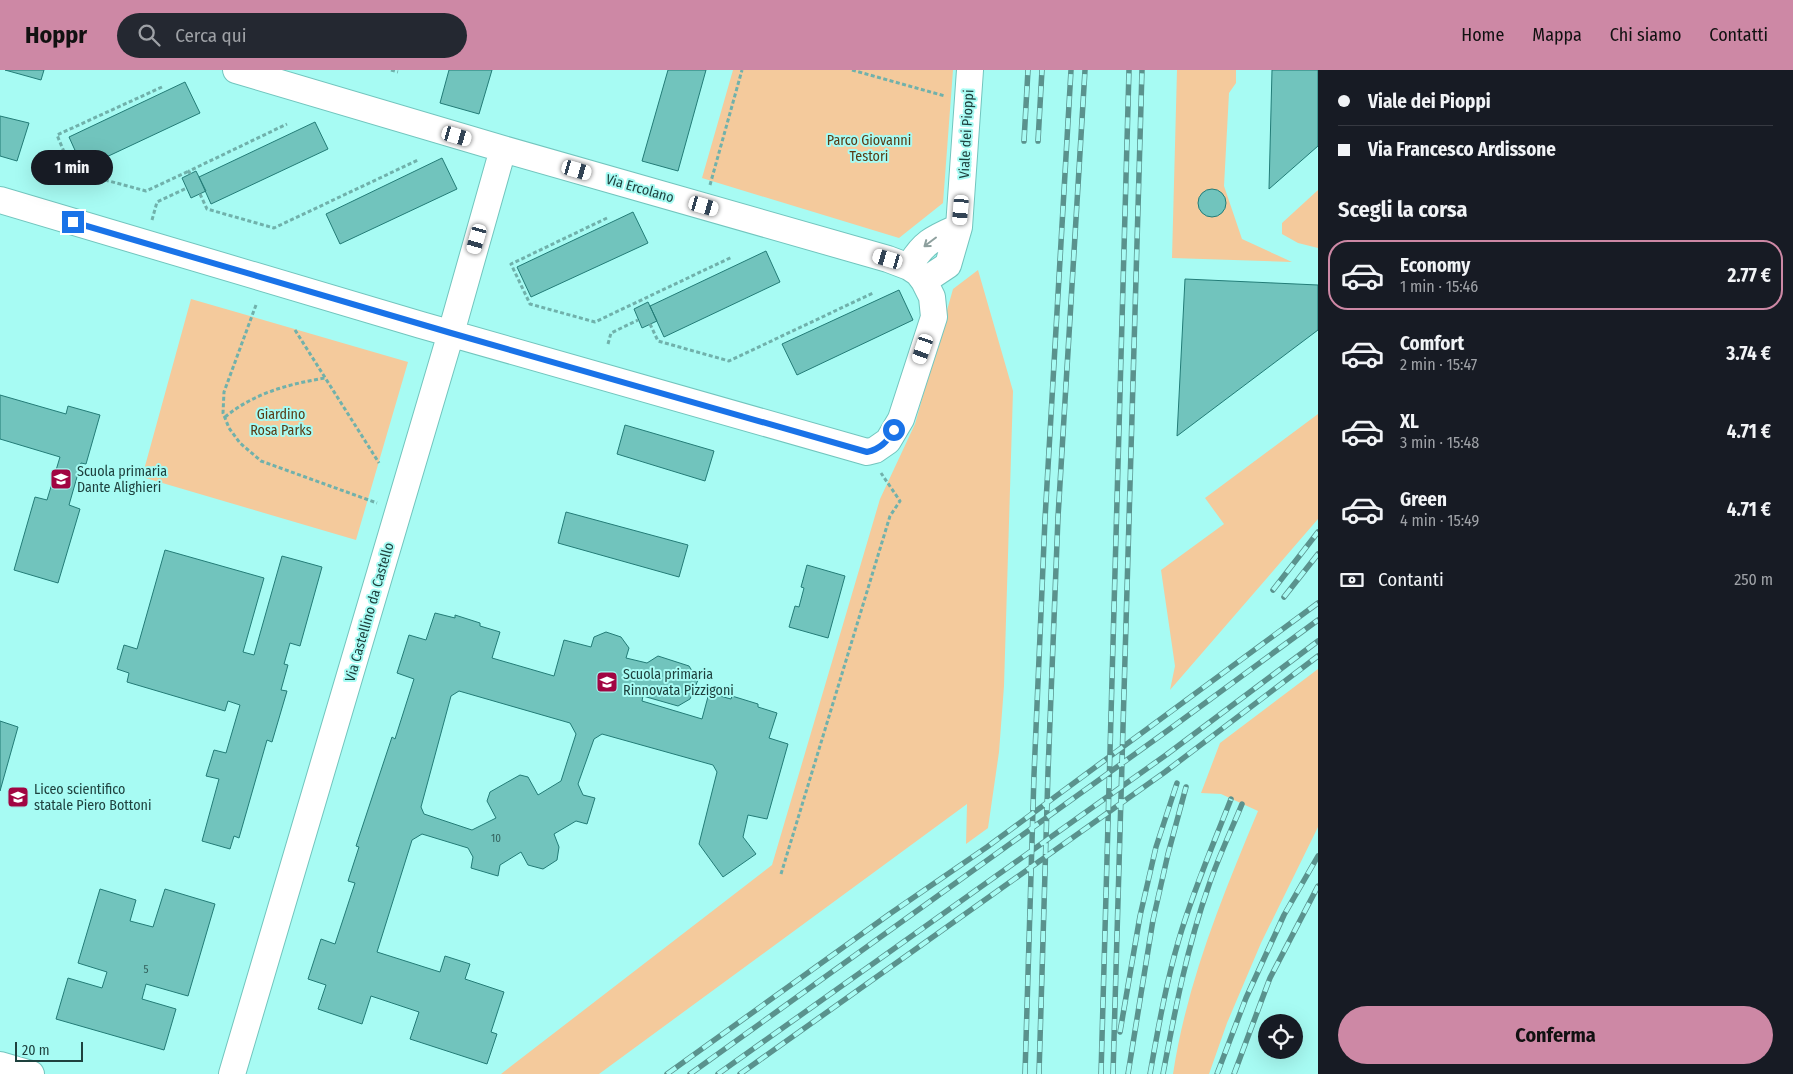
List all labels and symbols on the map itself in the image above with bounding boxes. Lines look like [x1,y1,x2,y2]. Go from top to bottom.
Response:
street label: Viale dei Pioppi [956,89,977,179]
car [440,125,473,147]
park label: Parco Giovanni Testori [827,132,911,165]
callout: 1 min [32,150,114,184]
car [560,159,593,181]
street label: Via Ercolano [604,171,676,206]
car [952,194,969,226]
car [687,195,720,217]
route end [62,211,84,233]
car [465,223,488,255]
one-way arrow [923,237,937,247]
car [871,248,904,270]
car [911,332,934,366]
park label: Giardino Rosa Parks [250,406,312,439]
route start [883,419,905,441]
place label: Scuola primaria Dante Alighieri [77,463,167,496]
school or university icon: Scuola primaria Dante Alighieri [49,467,73,491]
street label: Via Castellino da Castello [341,541,398,684]
place label: Scuola primaria Rinnovata Pizzigoni [623,666,734,699]
school or university icon: Scuola primaria Rinnovata Pizzigoni [595,670,619,694]
place label: Liceo scientifico statale Piero Bottoni [34,781,152,814]
school or university icon: Liceo scientifico statale Piero Bottoni [6,785,30,809]
house number: 10 [491,832,501,845]
house number: 5 [143,963,149,976]
scale bar [15,1039,82,1062]

